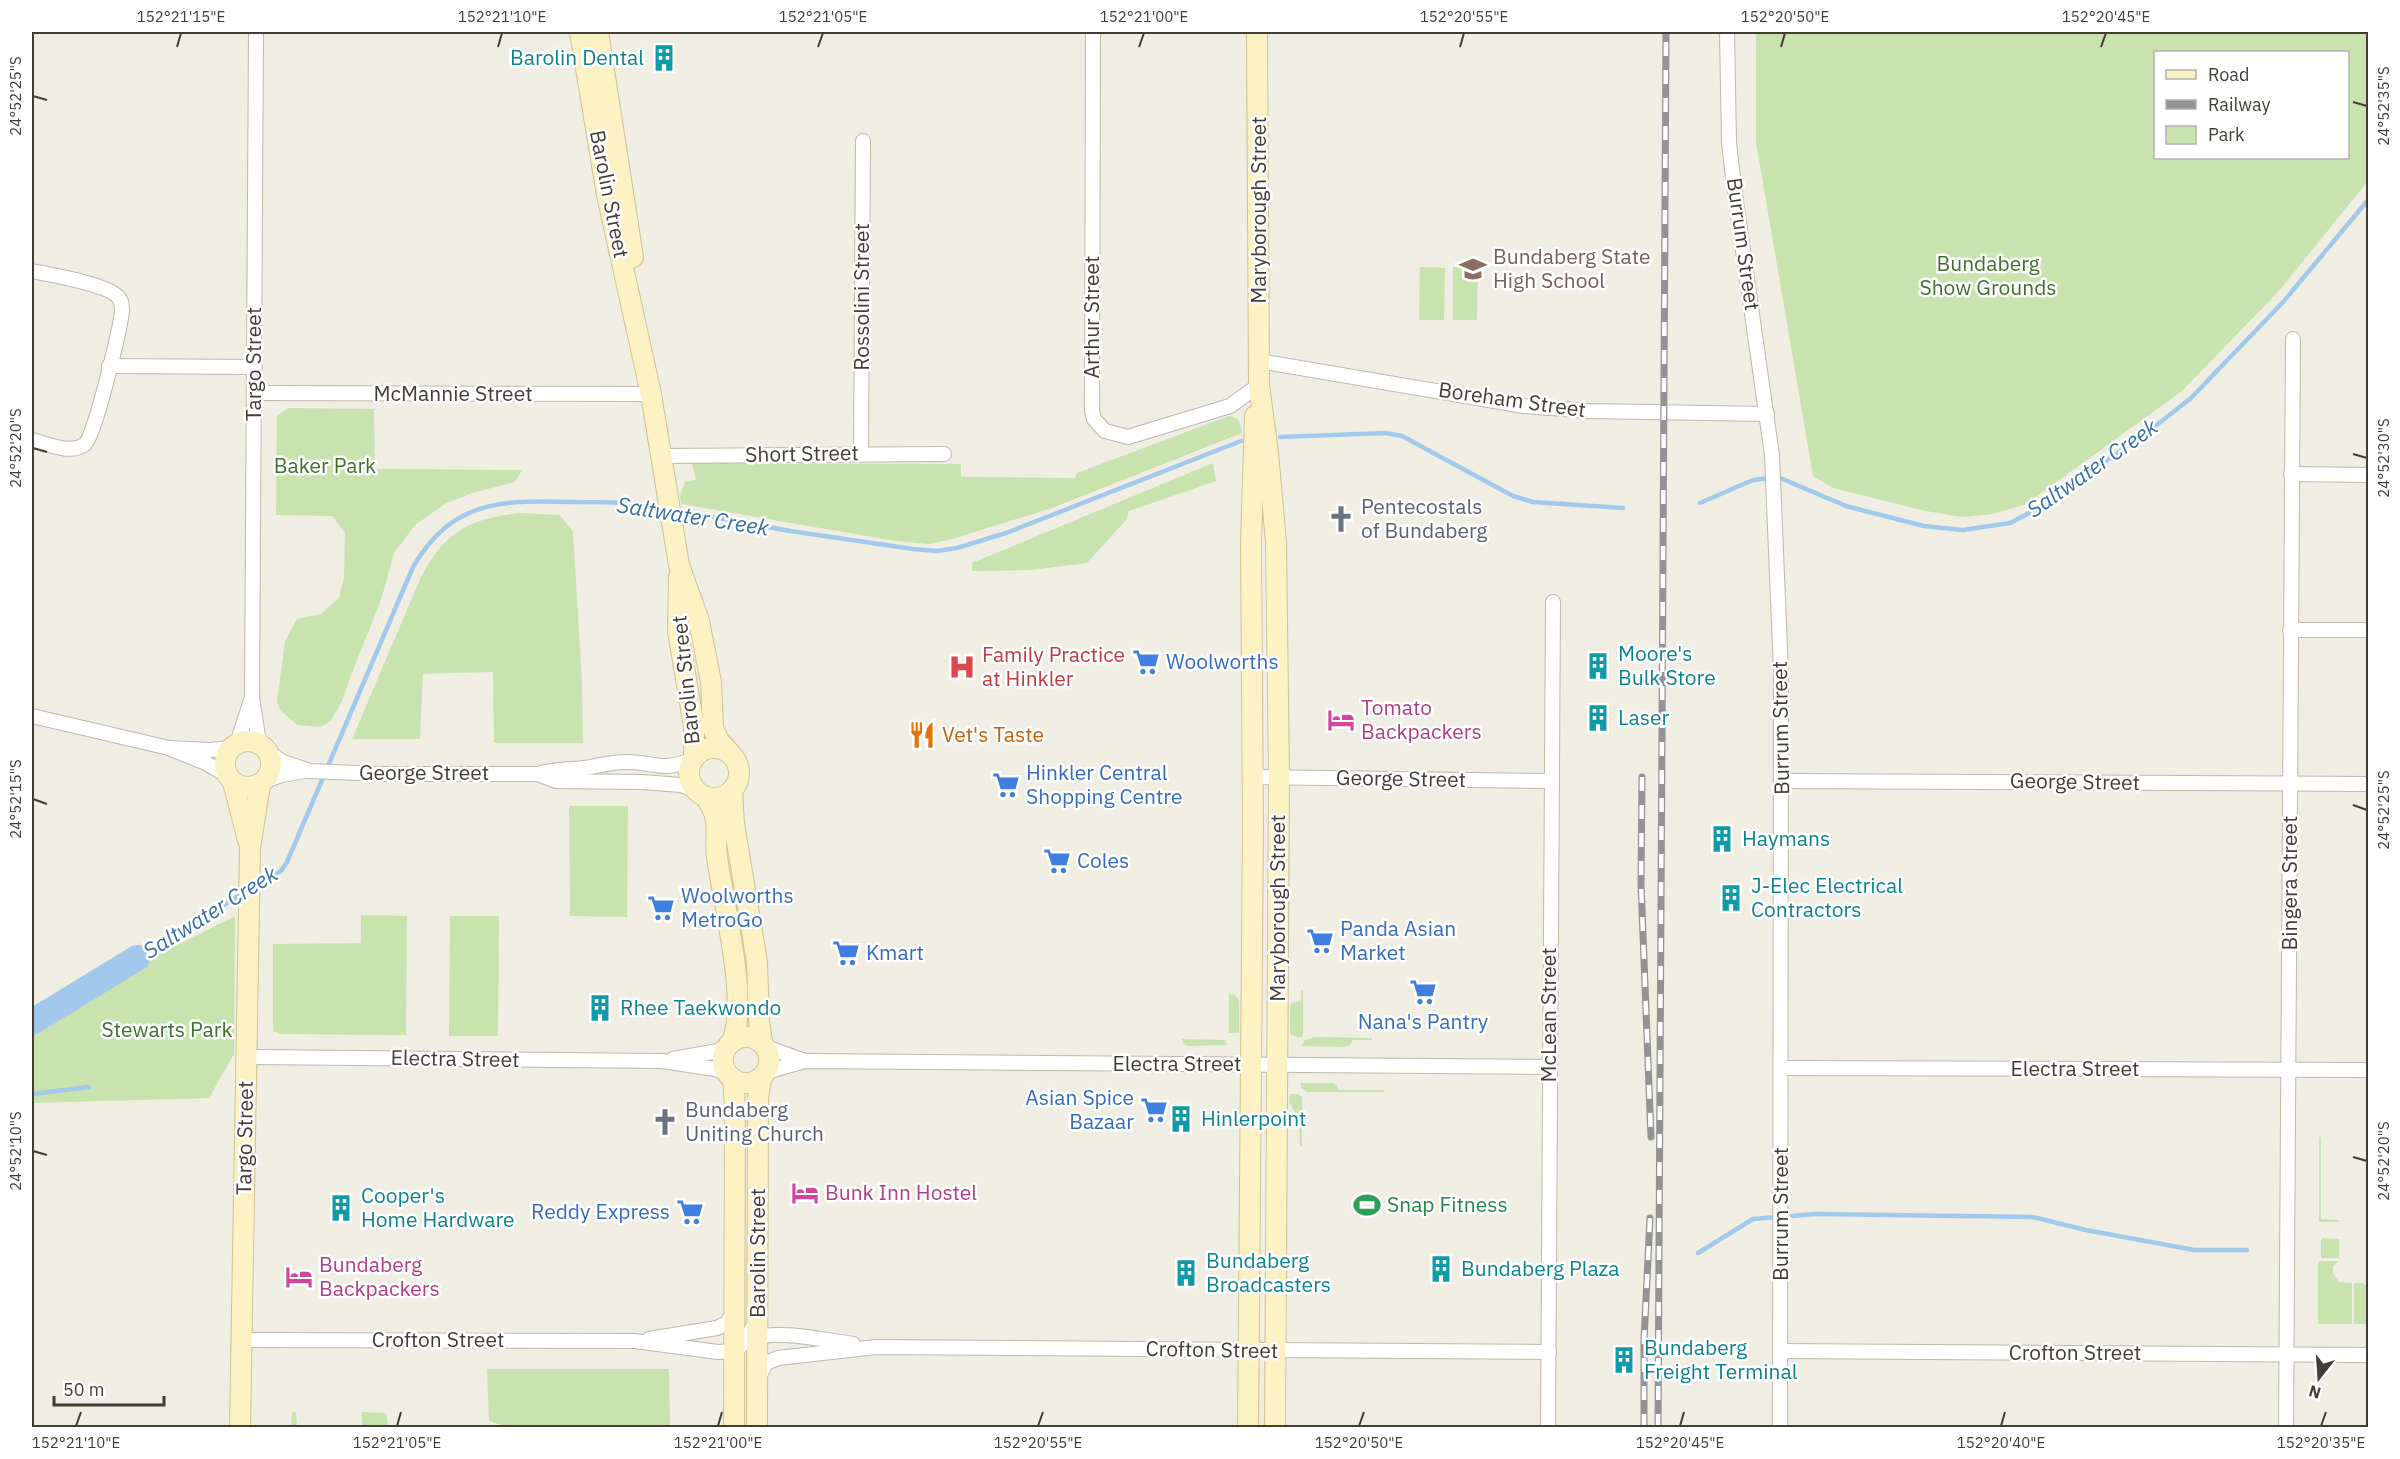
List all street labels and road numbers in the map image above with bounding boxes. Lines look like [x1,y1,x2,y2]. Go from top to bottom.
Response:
street label: Maryborough Street [1244,116,1272,304]
street label: Barolin Street [584,127,636,260]
street label: Burrum Street [1721,176,1767,312]
street label: Rossolini Street [847,223,875,371]
street label: Arthur Street [1077,256,1105,378]
street label: Targo Street [239,307,267,421]
street label: Boreham Street [1437,375,1588,423]
street label: McMannie Street [373,379,533,407]
street label: Short Street [745,438,859,468]
street label: Barolin Street [664,614,706,746]
street label: Burrum Street [1765,661,1795,795]
street label: George Street [359,758,489,786]
street label: George Street [1336,763,1466,793]
street label: George Street [2010,766,2140,796]
street label: Maryborough Street [1263,814,1291,1002]
street label: Bingera Street [2275,816,2303,950]
street label: McLean Street [1534,947,1562,1083]
street label: Electra Street [390,1043,520,1073]
street label: Electra Street [1113,1049,1241,1077]
street label: Electra Street [2011,1054,2139,1082]
street label: Targo Street [229,1081,259,1195]
street label: Burrum Street [1766,1147,1794,1281]
street label: Barolin Street [743,1188,771,1318]
street label: Crofton Street [372,1325,504,1353]
street label: Crofton Street [1145,1334,1279,1364]
street label: Crofton Street [2009,1338,2141,1366]

